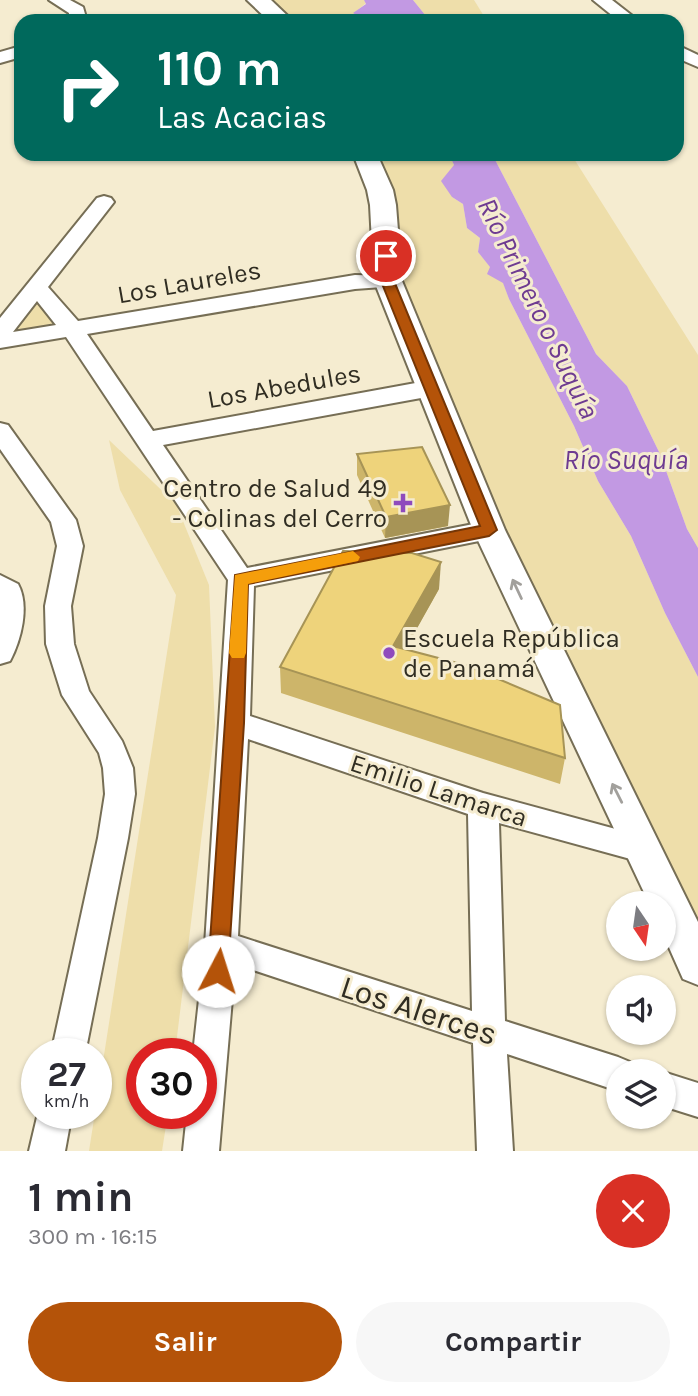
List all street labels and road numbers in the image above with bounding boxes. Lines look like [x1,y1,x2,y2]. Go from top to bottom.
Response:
street label: Los Laureles [115,255,263,310]
street label: Los Abedules [205,358,363,415]
street label: Emilio Lamarca [346,747,531,834]
street label: Los Alerces [336,968,502,1053]

